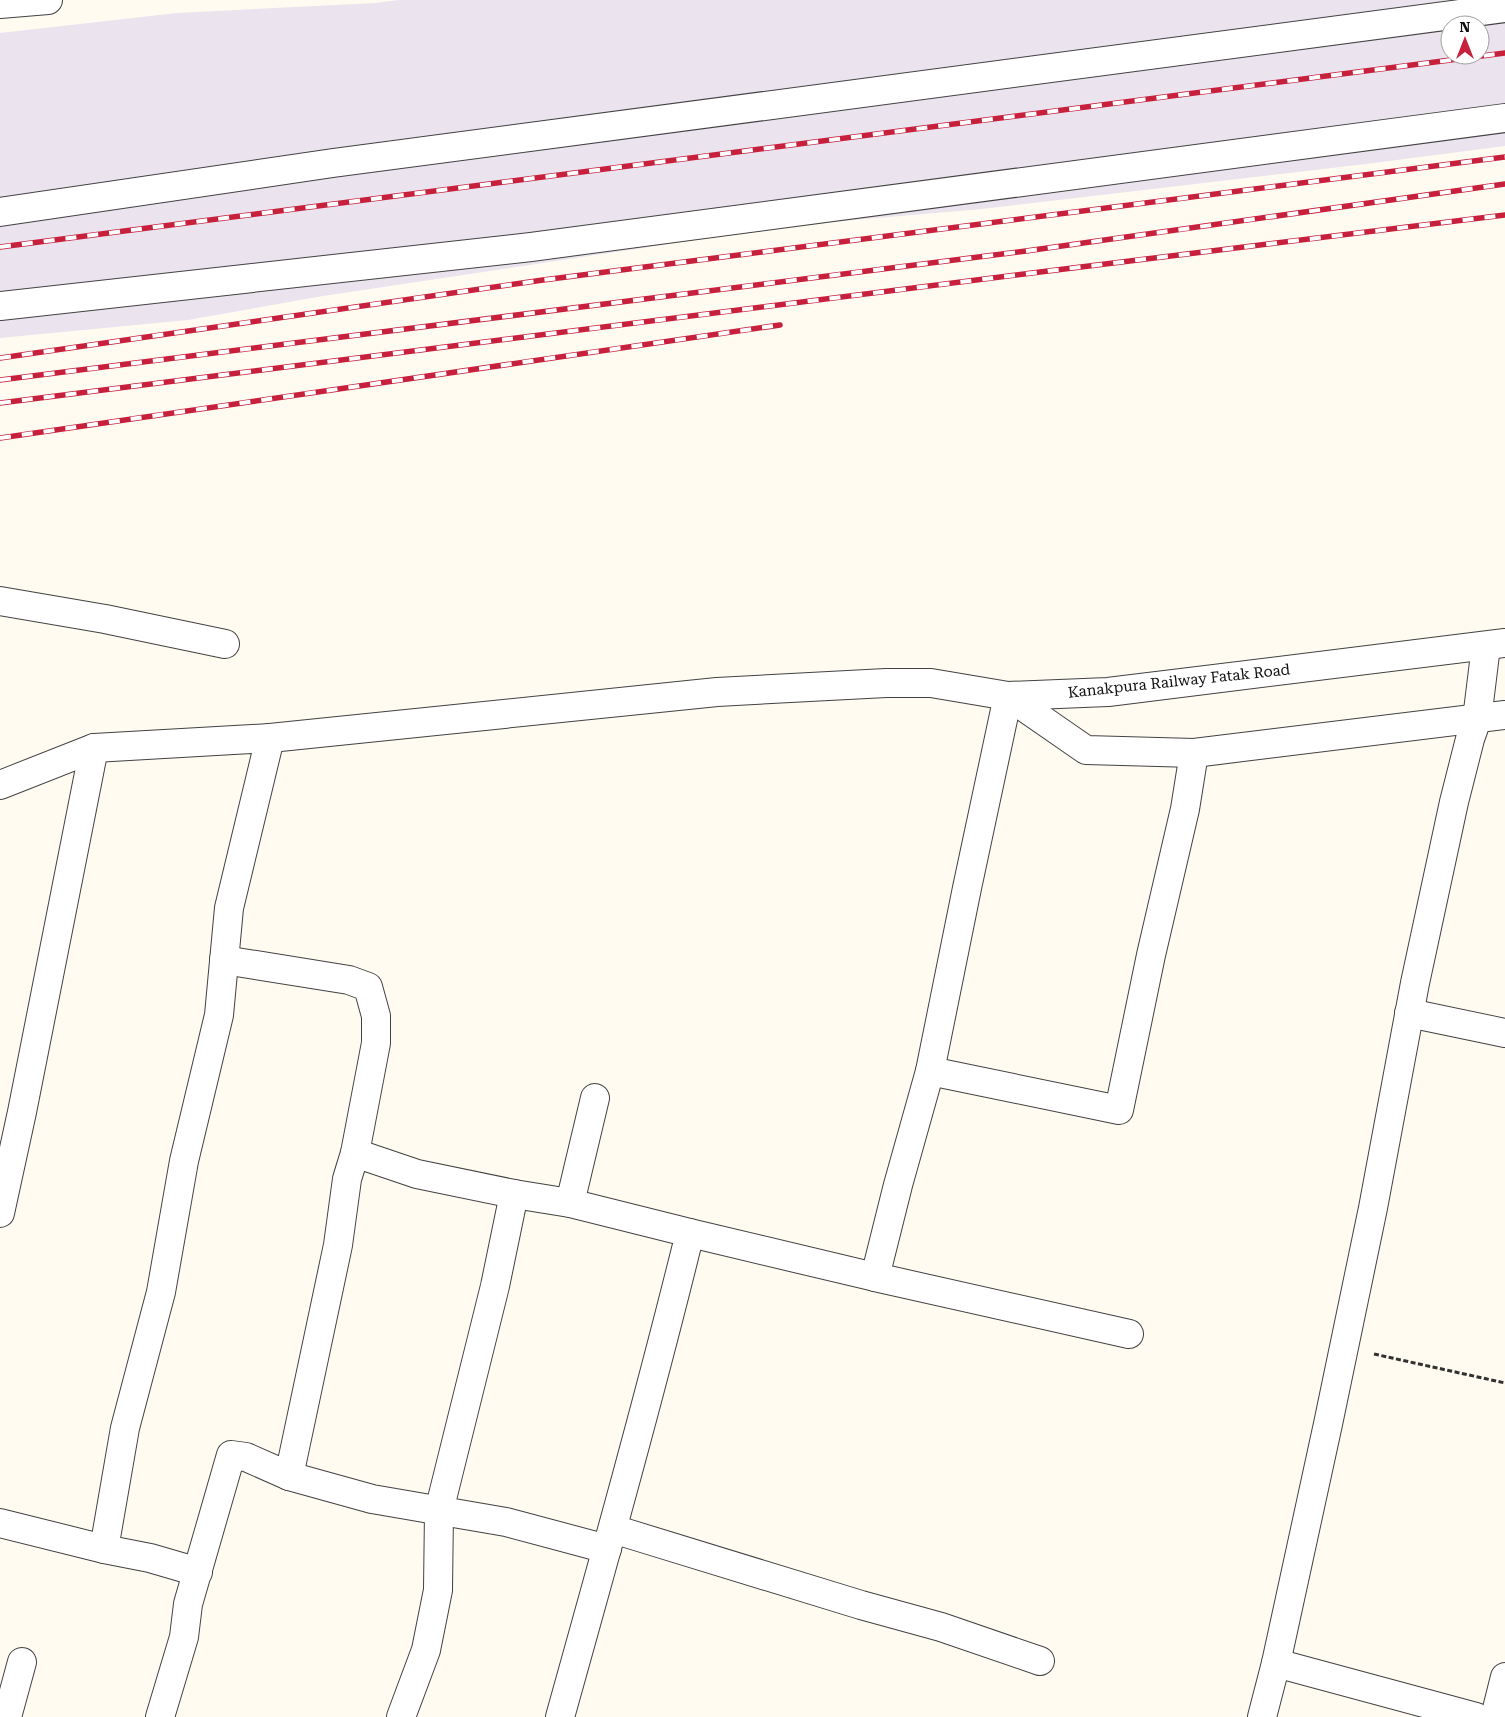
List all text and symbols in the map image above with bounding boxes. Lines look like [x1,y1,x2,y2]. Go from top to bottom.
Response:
north arrow [1440,15,1490,65]
text: N [1460,19,1471,35]
street label: Kanakpura Railway Fatak Road [1067,660,1291,702]

